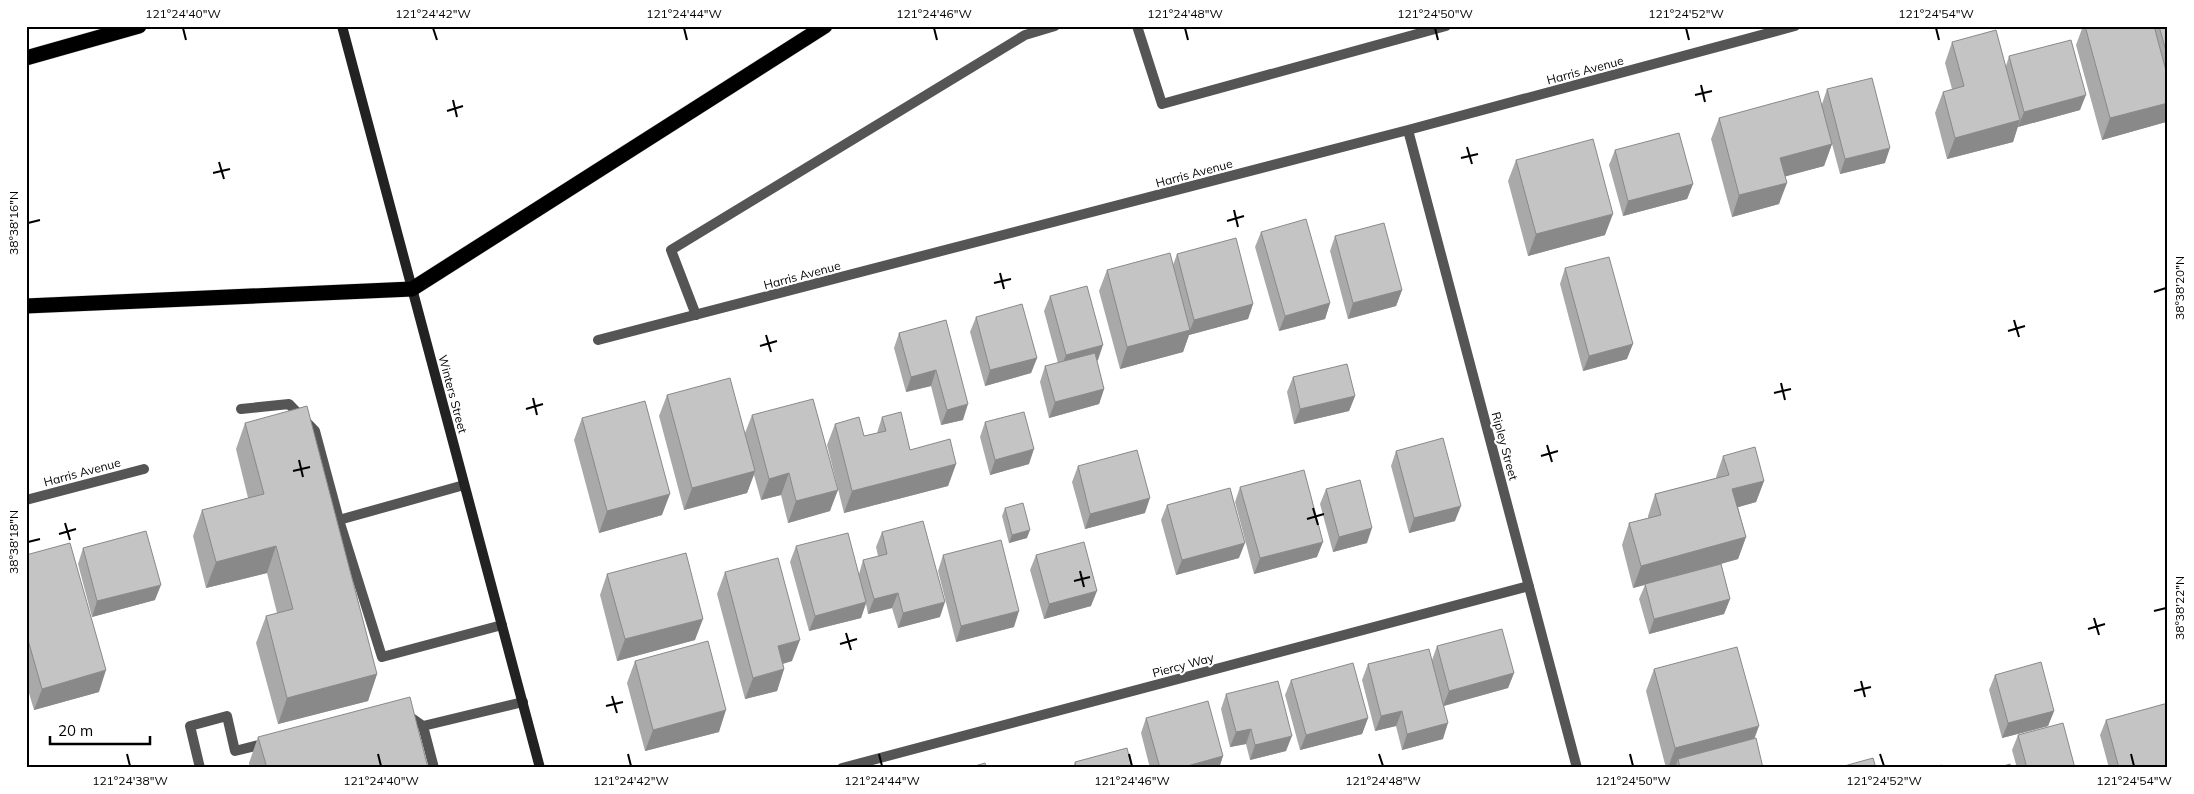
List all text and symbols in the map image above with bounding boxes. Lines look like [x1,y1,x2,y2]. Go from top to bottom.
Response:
text: 121°24'40"W [145,6,221,21]
text: 121°24'42"W [395,6,471,21]
text: 121°24'44"W [646,6,722,21]
text: 121°24'46"W [896,6,972,21]
text: 121°24'48"W [1147,6,1223,21]
text: 121°24'50"W [1397,6,1473,21]
text: 121°24'52"W [1648,6,1724,21]
text: 121°24'54"W [1898,6,1974,21]
street label: Harris Avenue [1545,53,1625,87]
street label: Harris Avenue [1154,156,1234,190]
text: 38°38'16"N [6,191,21,255]
text: 38°38'20"N [2172,256,2187,320]
street label: Harris Avenue [762,258,842,292]
street label: Winters Street [435,353,471,435]
street label: Ripley Street [1489,410,1521,482]
street label: Harris Avenue [42,455,122,489]
text: 38°38'18"N [6,510,21,574]
text: 38°38'22"N [2172,576,2187,640]
street label: Piercy Way [1151,649,1216,680]
scale bar [50,714,150,746]
text: 20 m [58,721,93,740]
text: 121°24'38"W [92,773,168,788]
text: 121°24'40"W [343,773,419,788]
text: 121°24'42"W [593,773,669,788]
text: 121°24'44"W [844,773,920,788]
text: 121°24'46"W [1094,773,1170,788]
text: 121°24'48"W [1345,773,1421,788]
text: 121°24'50"W [1595,773,1671,788]
text: 121°24'52"W [1846,773,1922,788]
text: 121°24'54"W [2096,773,2172,788]

